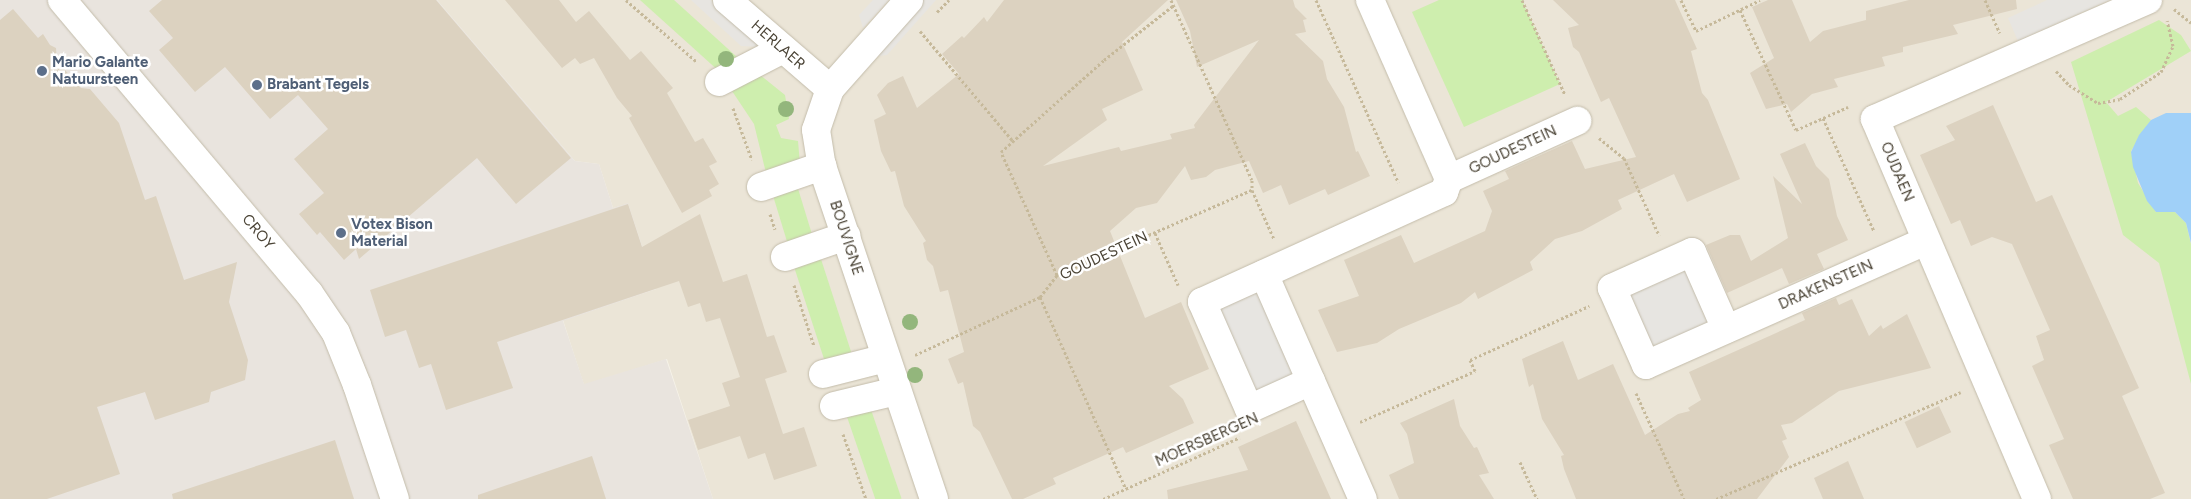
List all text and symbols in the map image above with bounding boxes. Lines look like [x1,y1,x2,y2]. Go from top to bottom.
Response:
street label: HERLAER [747,17,809,73]
place label: Mario Galante Natuursteen [52,53,148,88]
marker: Mario Galante Natuursteen [36,65,48,77]
place label: Brabant Tegels [267,76,369,94]
marker: Brabant Tegels [251,79,263,91]
street label: GOUDESTEIN [1466,122,1560,178]
street label: OUDAEN [1876,139,1918,205]
street label: BOUVIGNE [825,198,867,278]
street label: CROY [238,211,278,253]
place label: Votex Bison Material [351,215,433,250]
marker: Votex Bison Material [335,227,347,239]
street label: GOUDESTEIN [1057,228,1151,284]
street label: DRAKENSTEIN [1776,256,1876,314]
street label: MOERSBERGEN [1153,409,1261,471]

